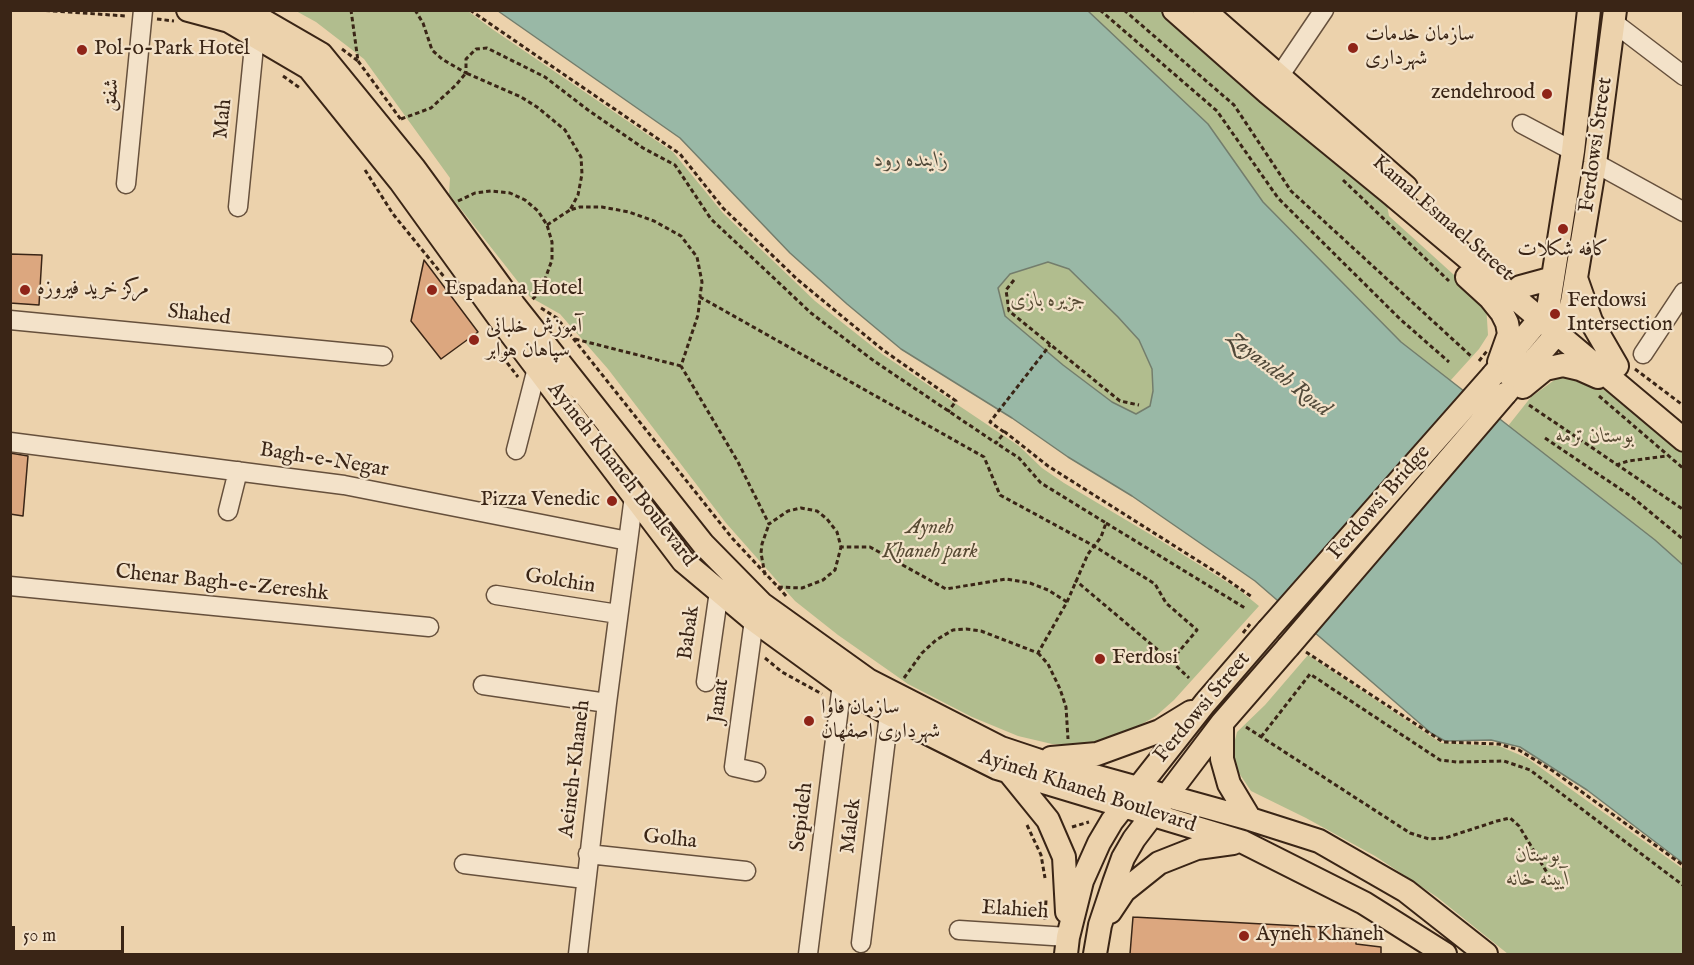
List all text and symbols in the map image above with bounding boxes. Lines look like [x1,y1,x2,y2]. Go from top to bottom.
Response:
place label: سازمان خدمات شهرداری [1365,23,1475,73]
place label: Pol-o-Park Hotel [94,37,250,63]
marker: سازمان خدمات شهرداری [1346,41,1360,55]
marker: Pol-o-Park Hotel [75,43,89,57]
street label: Ferdowsi Street [1575,76,1619,214]
street label: شفق [98,77,126,113]
place label: zendehrood [1431,81,1535,107]
marker: zendehrood [1540,87,1554,101]
street label: Mah [209,98,239,140]
water label: زاینده رود [874,148,948,174]
street label: Kamal Esmael Street [1366,151,1518,287]
marker: کافه شکلات [1556,222,1570,236]
place label: کافه شکلات [1517,238,1609,264]
place label: مرکز خرید فیروزه [37,277,149,303]
place label: Espadana Hotel [444,277,583,303]
marker: مرکز خرید فیروزه [18,283,32,297]
marker: Espadana Hotel [425,283,439,297]
park label: جزیره بازی [1010,289,1086,315]
place label: Ferdowsi Intersection [1567,289,1673,339]
street label: Shahed [166,300,232,332]
marker: Ferdowsi Intersection [1548,307,1562,321]
place label: آموزش خلبانی سپاهان هوابر [486,315,582,365]
water label: Zayandeh Roud [1221,326,1335,424]
marker: آموزش خلبانی سپاهان هوابر [467,333,481,347]
street label: Ayineh Khaneh Boulevard [541,378,701,572]
park label: بوستان ترمه [1556,425,1634,451]
street label: Bagh-e-Negar [258,438,390,484]
street label: Ferdowsi Bridge [1323,441,1437,565]
place label: Pizza Venedic [480,488,600,514]
marker: Pizza Venedic [605,494,619,508]
park label: Ayneh Khaneh park [882,516,978,566]
street label: Chenar Bagh-e-Zereshk [114,560,330,608]
street label: Golchin [523,564,597,600]
street label: Babak [674,604,706,662]
place label: Ferdosi [1112,646,1178,672]
street label: Ferdowsi Street [1150,648,1256,768]
marker: Ferdosi [1093,652,1107,666]
street label: Janat [704,677,736,725]
place label: سازمان فاوا شهرداری اصفهان [821,696,940,746]
street label: Aeineh-Khaneh [555,699,597,839]
marker: سازمان فاوا شهرداری اصفهان [802,714,816,728]
street label: Ayineh Khaneh Boulevard [975,745,1199,839]
street label: Sepideh [786,781,820,853]
street label: Malek [836,797,868,855]
street label: Golha [642,825,698,855]
park label: بوستان آیینه خانه [1506,844,1570,894]
street label: Elahieh [981,896,1049,926]
scale bar [15,914,128,952]
place label: Ayneh Khaneh [1256,923,1384,949]
text: 50 m [23,925,56,948]
marker: Ayneh Khaneh [1237,929,1251,943]

